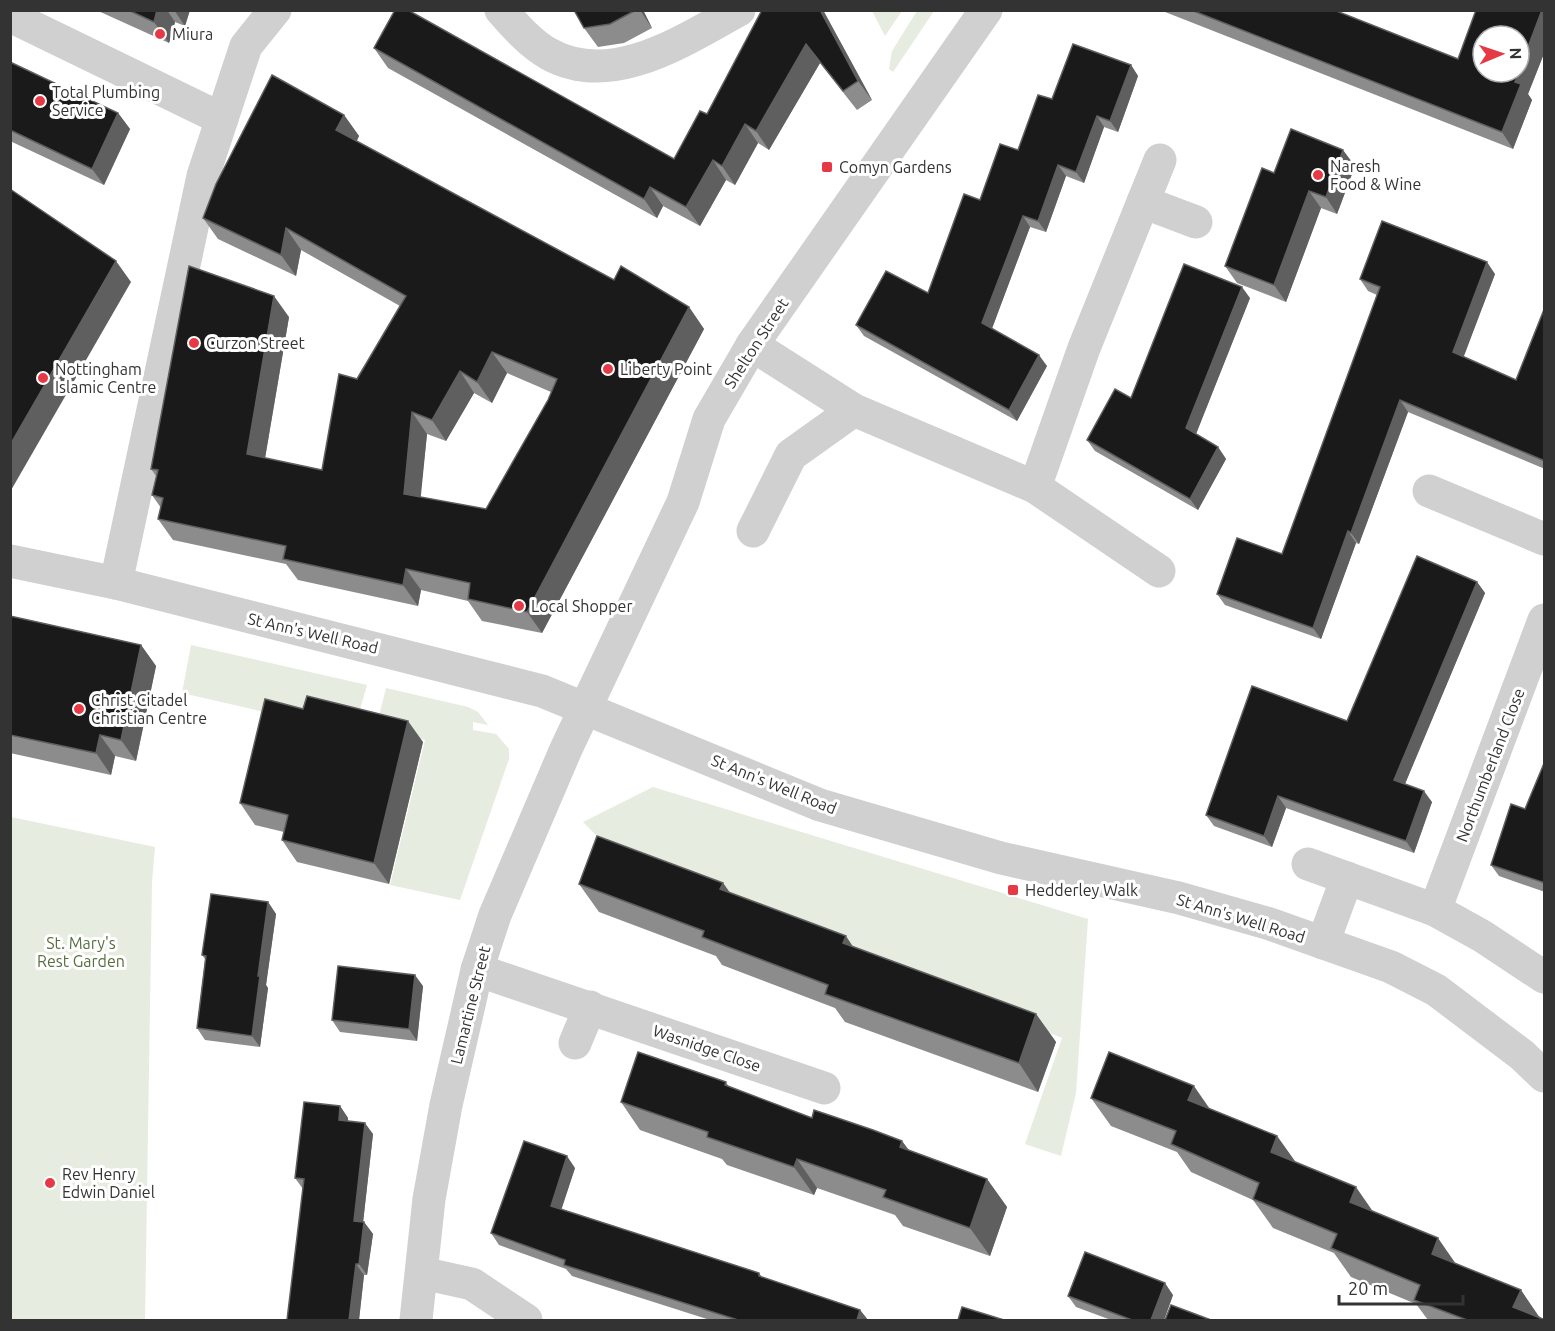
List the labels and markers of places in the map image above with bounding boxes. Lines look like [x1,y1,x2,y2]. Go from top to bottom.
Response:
place label: Miura [172,25,213,43]
marker: Miura [153,27,167,41]
place label: Total Plumbing Service [52,83,160,119]
marker: Total Plumbing Service [33,94,47,108]
place label: Naresh Food & Wine [1330,157,1421,193]
place label: Comyn Gardens [839,158,952,176]
marker: Comyn Gardens [820,160,834,174]
marker: Naresh Food & Wine [1311,168,1325,182]
place label: Curzon Street [206,334,306,352]
marker: Curzon Street [187,336,201,350]
place label: Nottingham Islamic Centre [55,360,156,396]
place label: Liberty Point [620,360,713,378]
marker: Liberty Point [601,362,615,376]
marker: Nottingham Islamic Centre [36,371,50,385]
place label: Local Shopper [531,597,632,615]
marker: Local Shopper [512,599,526,613]
place label: Christ Citadel Christian Centre [91,691,207,727]
marker: Christ Citadel Christian Centre [72,702,86,716]
place label: Hedderley Walk [1025,881,1138,899]
marker: Hedderley Walk [1006,883,1020,897]
place label: Rev Henry Edwin Daniel [62,1165,155,1201]
marker: Rev Henry Edwin Daniel [43,1176,57,1190]

